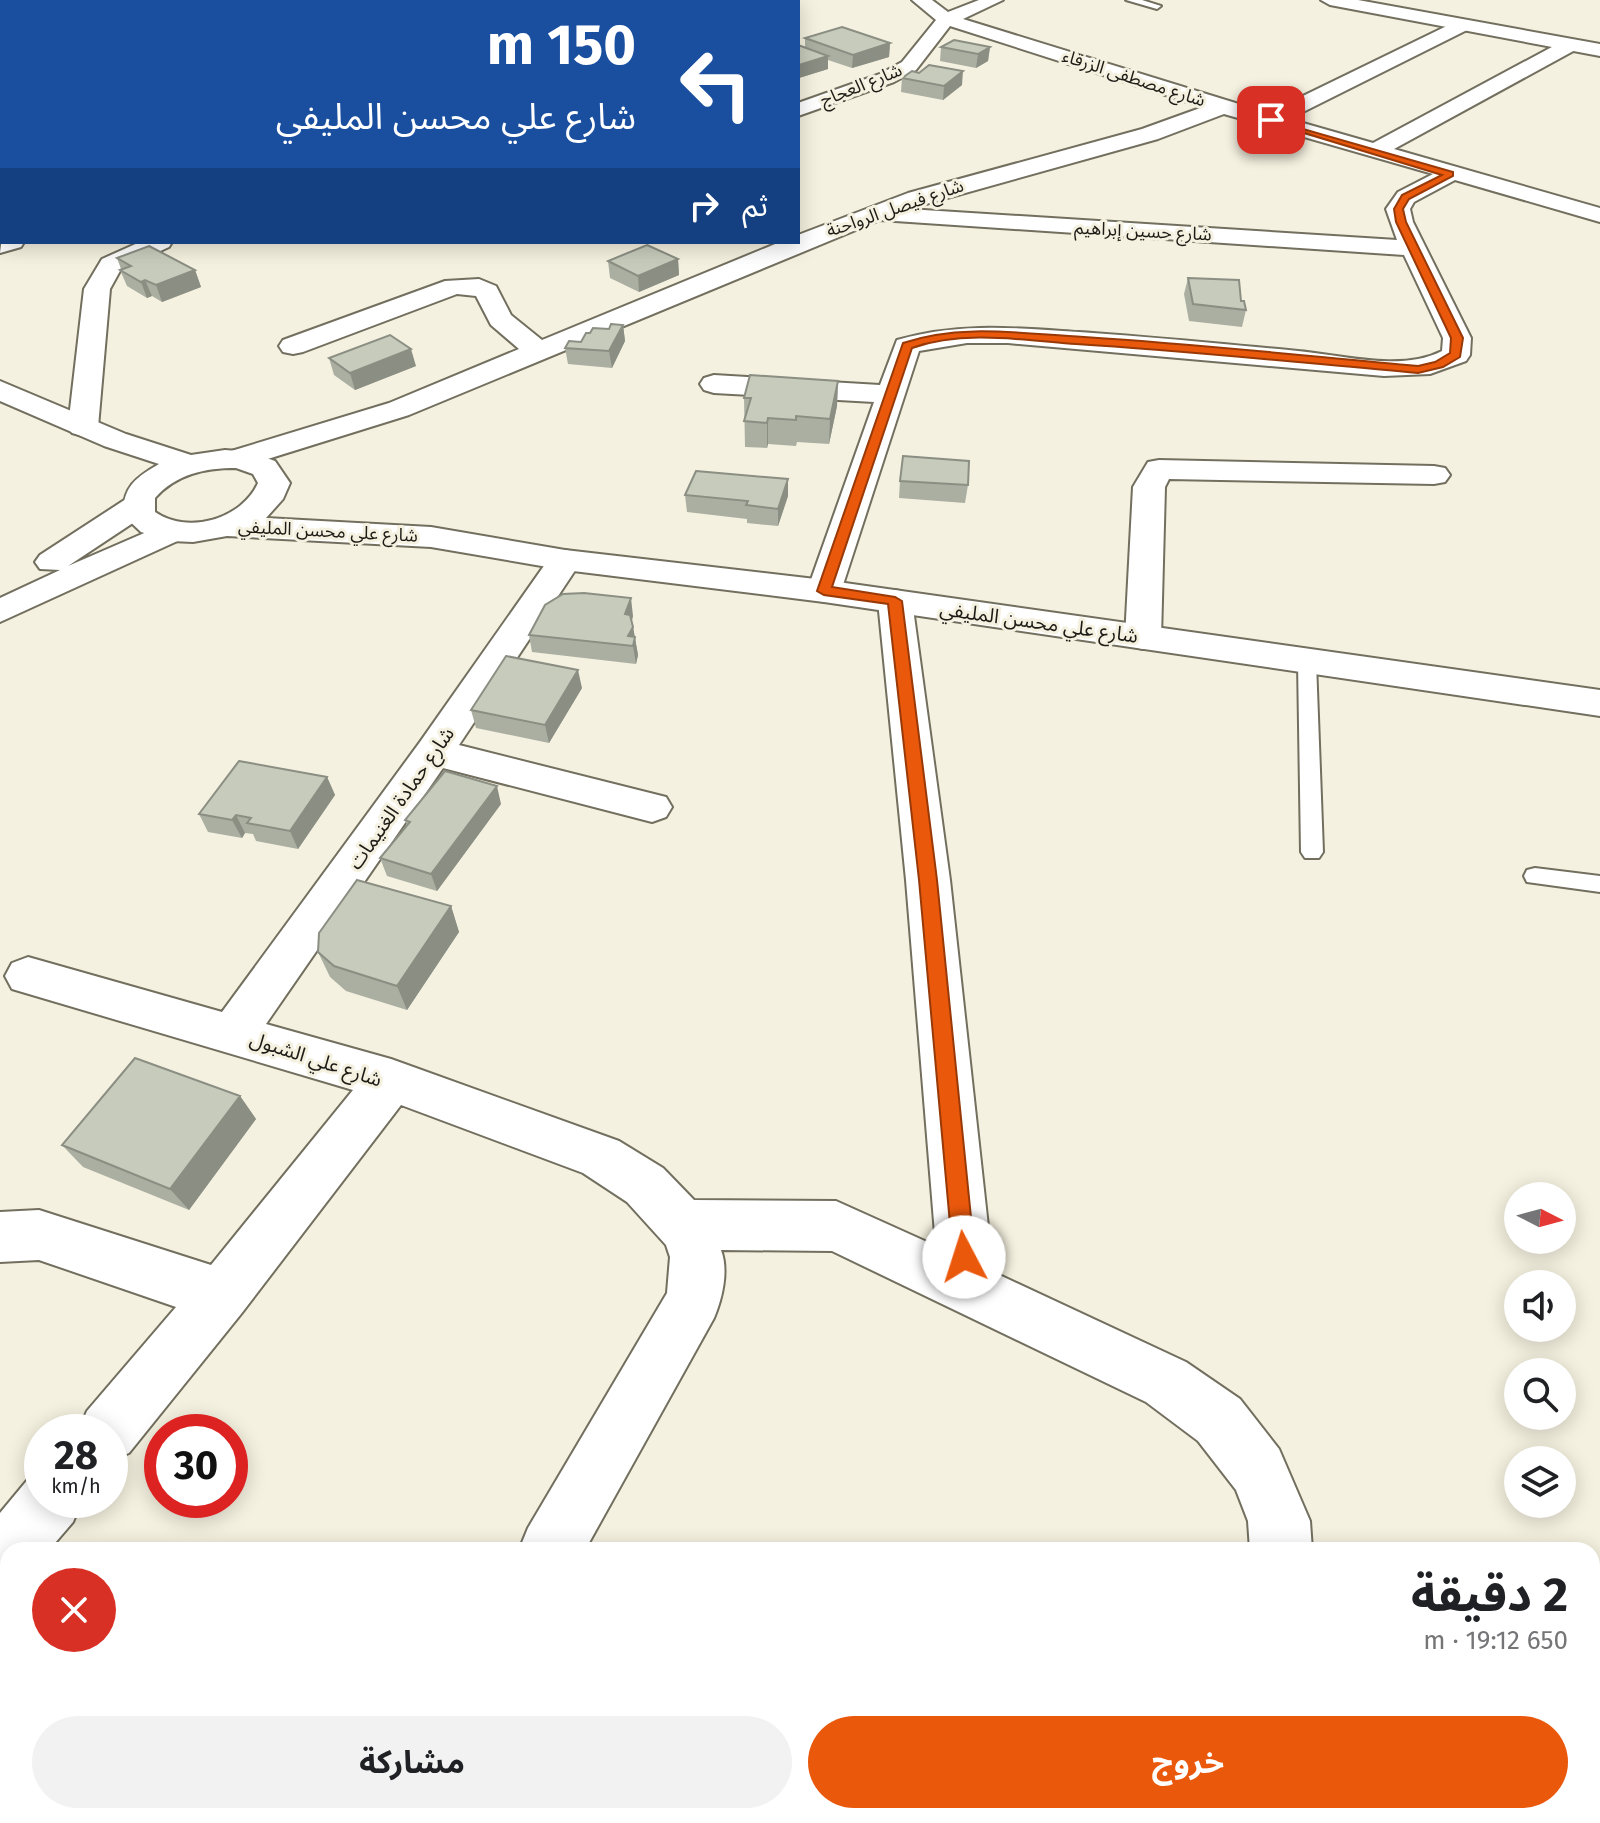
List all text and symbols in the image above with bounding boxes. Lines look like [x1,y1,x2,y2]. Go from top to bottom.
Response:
text: 150 m [487,12,636,79]
icon: left [664,32,768,136]
street label: شارع مصطفى الزرقاء [1059,45,1208,114]
street label: شارع العجاج [817,59,906,114]
pin [1237,86,1305,154]
text: شارع علي محسن المليفي [276,95,636,139]
icon: arrive [1249,98,1293,142]
street label: شارع فيصل الرواحنة [824,174,967,245]
icon: right [682,184,726,228]
text: ثم [742,188,768,224]
street label: شارع حسين إبراهيم [1074,216,1212,249]
street label: شارع علي محسن المليفي [237,515,418,550]
street label: شارع علي محسن المليفي [938,596,1140,651]
street label: شارع حمادة الغنيمات [343,722,462,876]
street label: شارع علي الشبول [246,1026,385,1095]
north arrow [1504,1182,1576,1254]
map controls [1504,1182,1576,1518]
position arrow [922,1215,1006,1299]
button: sound [1504,1270,1576,1342]
button: search [1504,1358,1576,1430]
speed limit sign: 30 [144,1414,248,1518]
text: 28 [54,1432,98,1480]
button: layers [1504,1446,1576,1518]
text: km/h [51,1474,101,1498]
text: 2 دقيقة [1411,1566,1568,1624]
button: close [32,1568,116,1652]
text: 650 m · 19:12 [1423,1625,1568,1656]
button: مشاركة [32,1716,792,1808]
button: خروج [808,1716,1568,1808]

